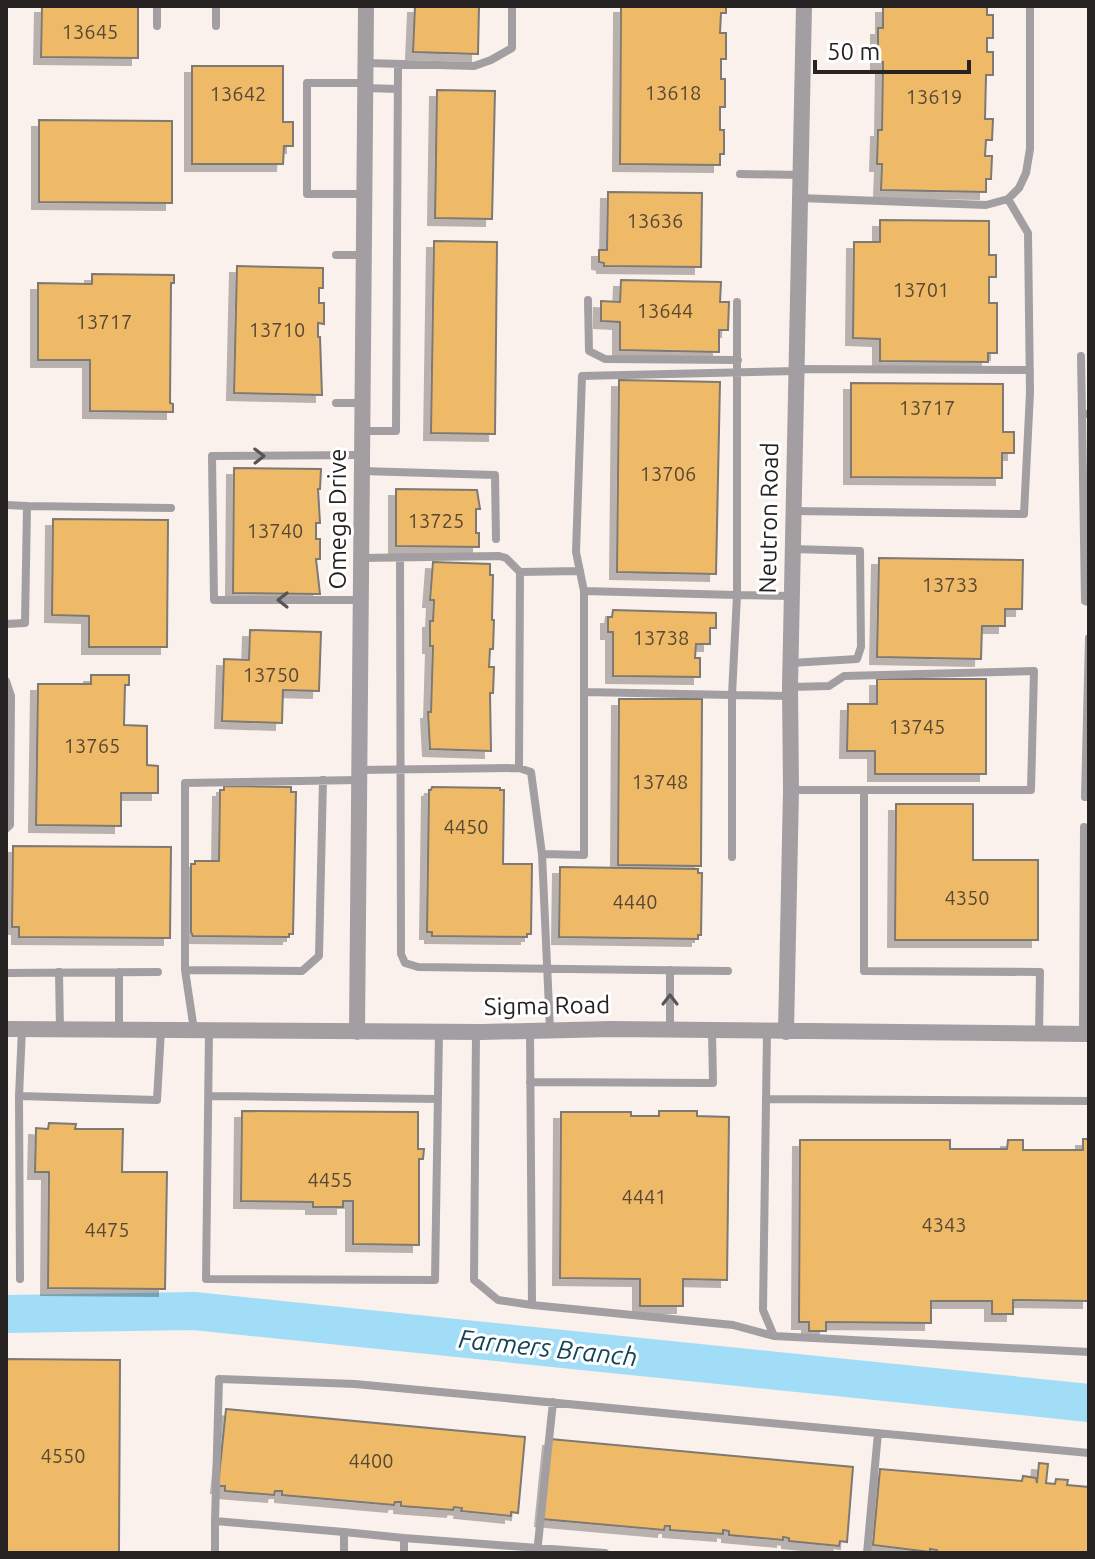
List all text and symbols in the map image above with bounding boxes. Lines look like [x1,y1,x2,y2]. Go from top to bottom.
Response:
house number: 13645 [62,20,118,43]
scale bar [815,24,969,74]
text: 50 m [827,38,880,65]
house number: 13618 [645,81,701,104]
house number: 13642 [210,82,266,105]
house number: 13619 [906,85,962,108]
house number: 13636 [627,209,683,232]
house number: 13701 [893,278,949,301]
house number: 13644 [637,299,693,322]
house number: 13717 [76,310,132,333]
house number: 13710 [249,318,305,341]
house number: 13717 [899,396,955,419]
street label: Neutron Road [754,442,783,594]
one-way arrow [253,447,266,464]
street label: Omega Drive [324,449,351,589]
house number: 13706 [640,462,696,485]
house number: 13725 [408,509,464,532]
house number: 13740 [247,519,303,542]
house number: 13733 [922,573,978,596]
one-way arrow [276,591,289,609]
house number: 13738 [633,626,689,649]
house number: 13750 [243,663,299,686]
house number: 13745 [889,715,945,738]
house number: 13765 [64,734,120,757]
house number: 13748 [632,770,688,793]
house number: 4450 [443,815,489,838]
house number: 4350 [944,886,990,909]
house number: 4440 [612,890,658,913]
street label: Sigma Road [484,991,610,1020]
one-way arrow [661,993,679,1006]
house number: 4455 [307,1168,353,1191]
house number: 4441 [621,1185,667,1208]
house number: 4343 [921,1213,967,1236]
house number: 4475 [84,1218,130,1241]
water label: Farmers Branch [457,1324,639,1371]
house number: 4550 [40,1444,86,1467]
house number: 4400 [348,1449,394,1472]

